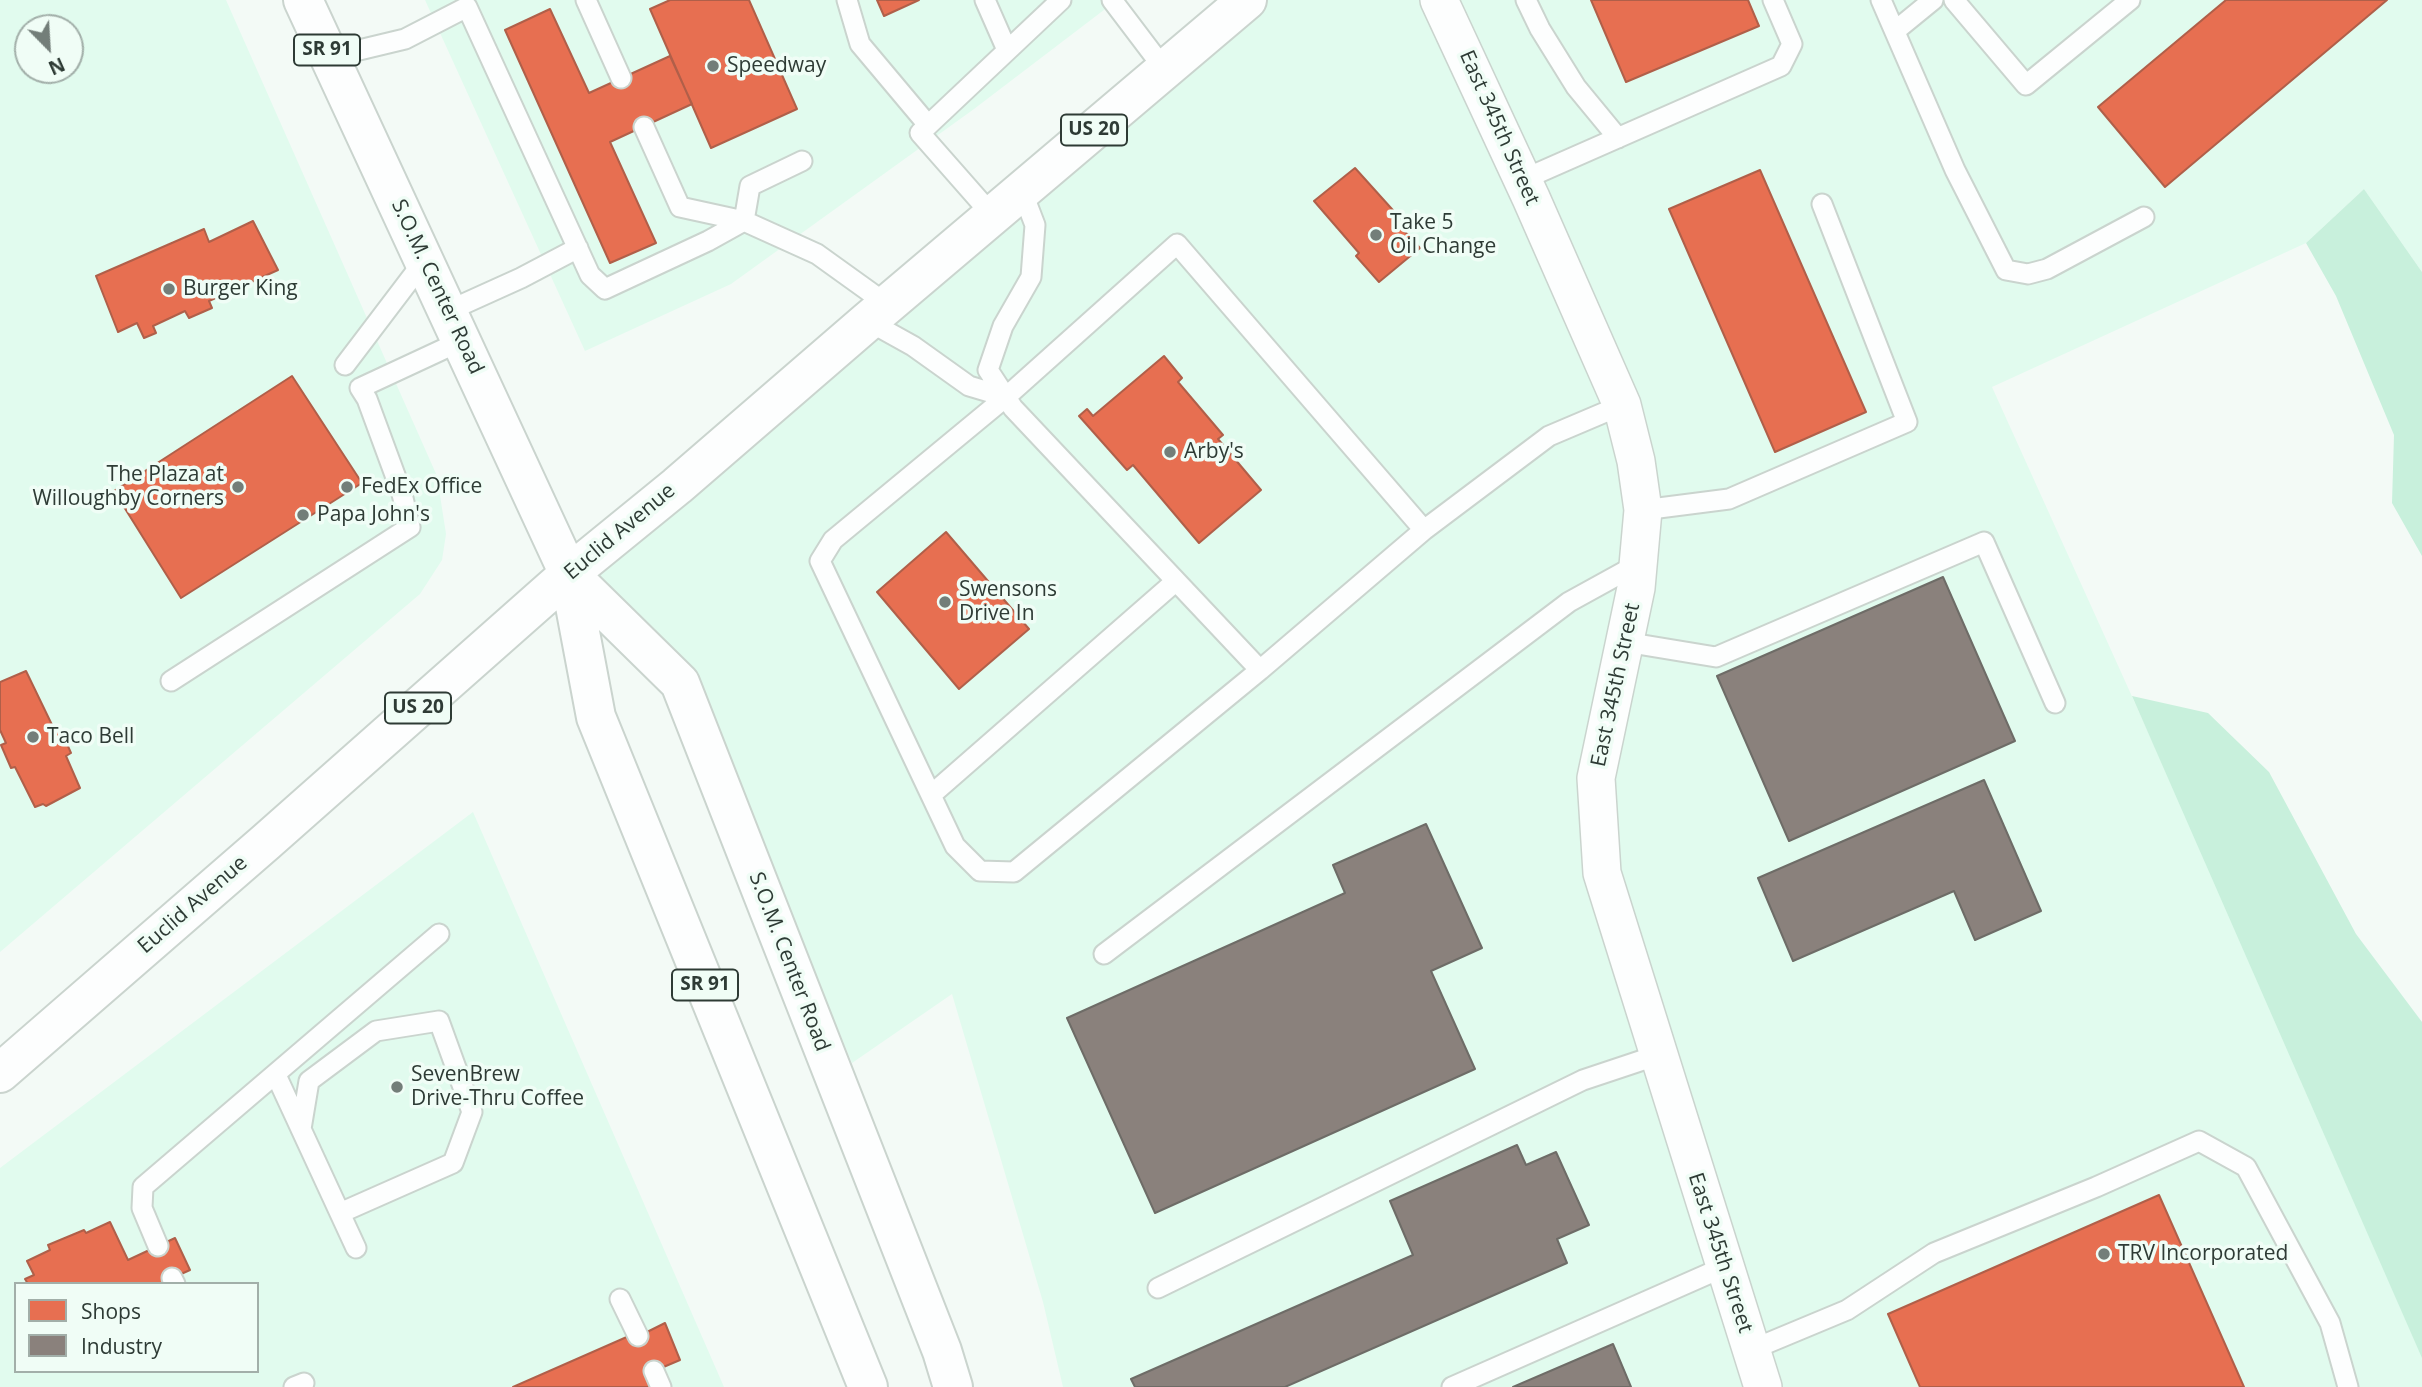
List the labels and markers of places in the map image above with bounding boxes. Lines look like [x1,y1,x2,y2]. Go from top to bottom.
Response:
place label: Speedway [727,53,826,79]
marker: Speedway [705,58,721,74]
place label: Take 5 Oil Change [1390,210,1496,260]
marker: Take 5 Oil Change [1368,227,1384,243]
place label: Burger King [183,276,298,302]
marker: Burger King [161,281,177,297]
place label: Arby's [1184,439,1244,465]
marker: Arby's [1162,444,1178,460]
place label: The Plaza at Willoughby Corners [32,462,224,512]
place label: FedEx Office [361,474,482,500]
marker: The Plaza at Willoughby Corners [230,479,246,495]
marker: FedEx Office [339,479,355,495]
place label: Papa John's [317,502,430,528]
marker: Papa John's [295,507,311,523]
place label: Swensons Drive In [959,577,1057,627]
marker: Swensons Drive In [937,594,953,610]
place label: Taco Bell [47,724,134,750]
marker: Taco Bell [25,729,41,745]
place label: SevenBrew Drive-Thru Coffee [411,1062,584,1112]
marker: SevenBrew Drive-Thru Coffee [389,1079,405,1095]
place label: TRV Incorporated [2118,1241,2288,1267]
marker: TRV Incorporated [2096,1246,2112,1262]

